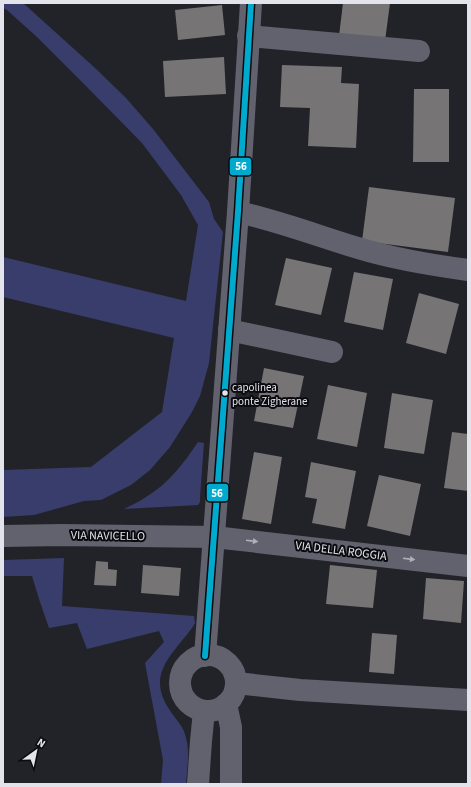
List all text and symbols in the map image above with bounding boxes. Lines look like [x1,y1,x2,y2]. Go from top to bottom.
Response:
line badge: 56 [229,157,252,176]
text: 56 [235,159,247,174]
place label: capolinea ponte Zigherane [232,380,308,409]
marker: capolinea ponte Zigherane [220,388,230,398]
line badge: 56 [206,483,229,502]
text: 56 [211,486,223,501]
street label: VIA NAVICELLO [71,527,145,545]
street label: VIA DELLA ROGGIA [294,537,388,565]
one-way arrow [246,538,258,544]
one-way arrow [403,556,415,562]
north arrow [16,731,56,771]
text: N [34,735,48,751]

